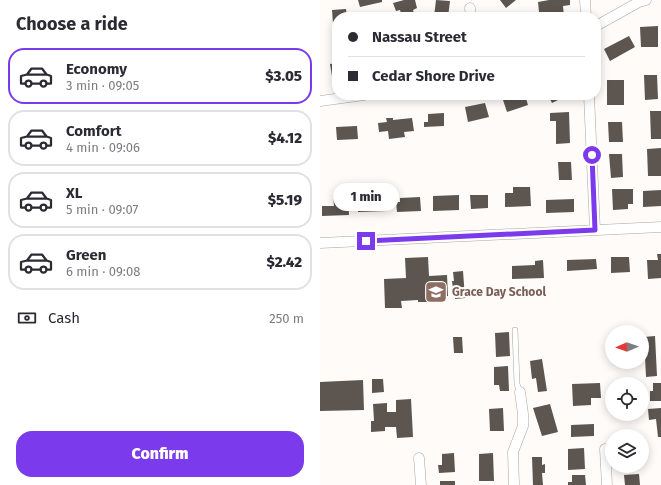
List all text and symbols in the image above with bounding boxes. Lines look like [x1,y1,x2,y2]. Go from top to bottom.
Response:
text: Choose a ride [16,13,128,35]
text: Nassau Street [372,28,467,46]
icon: car [18,58,54,94]
text: Economy [66,60,127,78]
text: $3.05 [265,67,302,85]
text: Cedar Shore Drive [372,67,495,85]
text: 3 min · 09:05 [66,78,139,93]
icon: car [18,120,54,156]
text: Comfort [66,122,122,140]
text: $4.12 [268,129,302,147]
text: 4 min · 09:06 [66,140,140,155]
route start [583,146,601,164]
icon: car [18,182,54,218]
callout: 1 min [333,183,399,211]
text: XL [66,184,82,202]
text: 1 min [350,189,382,204]
text: $5.19 [268,191,302,209]
text: 5 min · 09:07 [66,202,138,217]
route end [357,232,375,250]
icon: car [18,244,54,280]
text: Green [66,246,106,264]
text: $2.42 [266,253,302,271]
text: 6 min · 09:08 [66,264,140,279]
school or university icon: Grace Day School [423,279,449,305]
place label: Grace Day School [452,285,546,299]
icon: cash [16,307,38,329]
text: Cash [48,309,80,327]
text: 250 m [269,311,304,326]
north arrow [605,325,649,369]
map controls [605,325,649,473]
button: locate [605,377,649,421]
button: layers [605,429,649,473]
button: Confirm [16,431,304,477]

